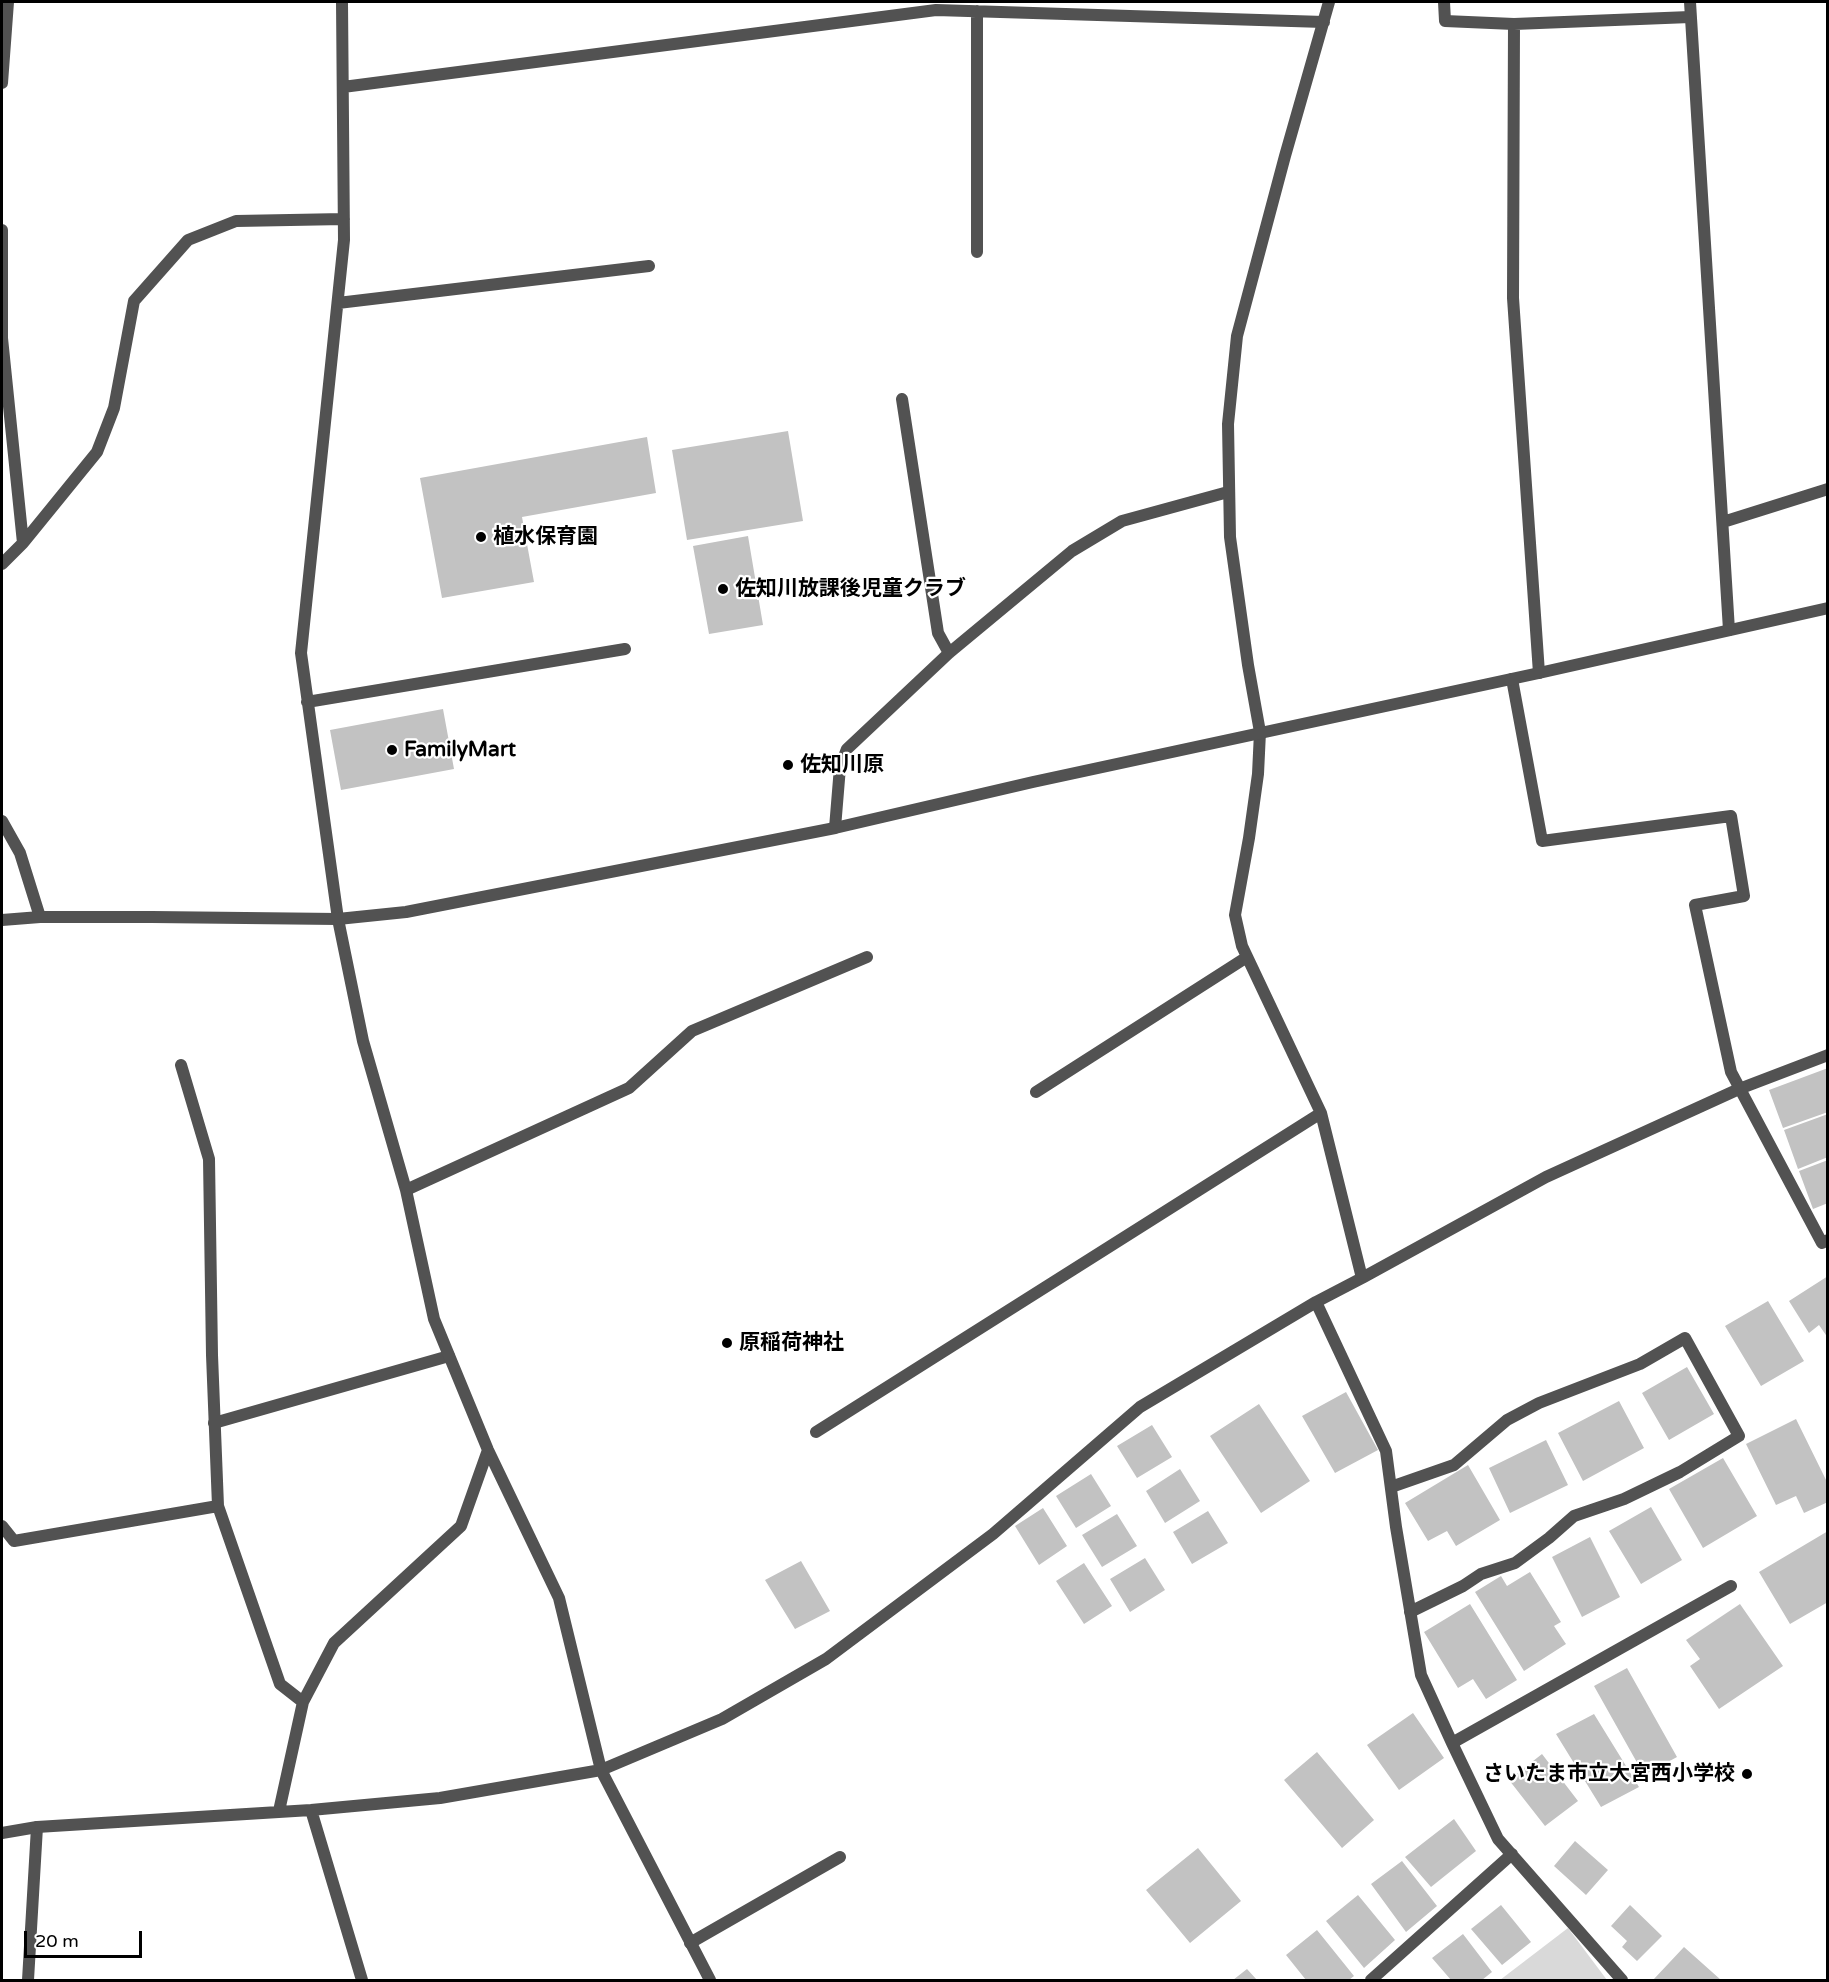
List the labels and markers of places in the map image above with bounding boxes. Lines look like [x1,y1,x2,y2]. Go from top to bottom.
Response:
place label: 植水保育園 [493,524,598,550]
marker: 植水保育園 [474,530,488,544]
place label: 佐知川放課後児童クラブ [735,576,966,602]
marker: 佐知川放課後児童クラブ [716,582,730,596]
place label: FamilyMart [404,737,516,763]
marker: FamilyMart [385,743,399,757]
place label: 佐知川原 [800,752,884,778]
marker: 佐知川原 [781,758,795,772]
place label: 原稲荷神社 [739,1330,844,1356]
marker: 原稲荷神社 [720,1336,734,1350]
place label: さいたま市立大宮西小学校 [1483,1761,1735,1787]
marker: さいたま市立大宮西小学校 [1740,1767,1754,1781]

